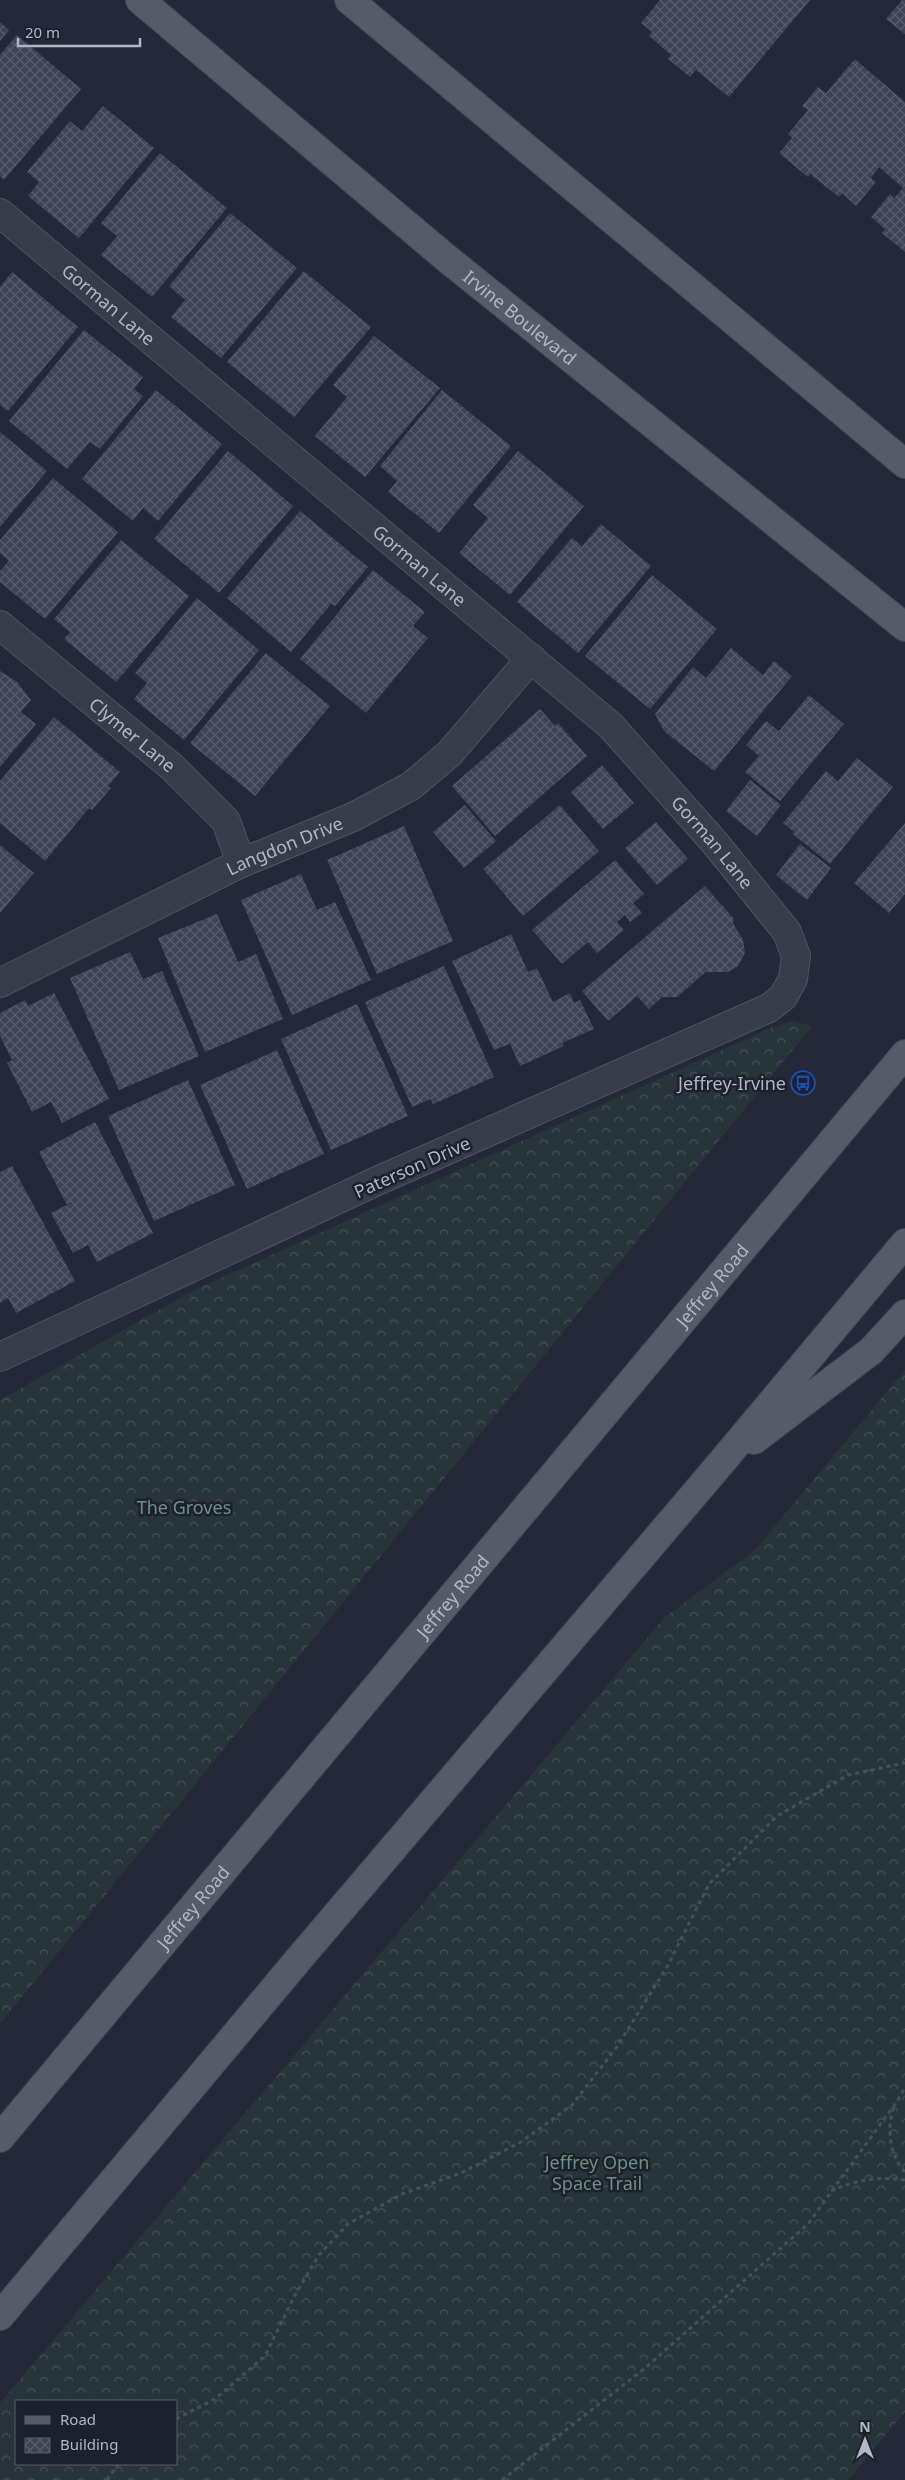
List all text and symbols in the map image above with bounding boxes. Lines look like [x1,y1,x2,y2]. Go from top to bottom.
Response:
scale bar [18,15,140,47]
text: 20 m [25,22,60,42]
street label: Gorman Lane [57,258,161,350]
street label: Irvine Boulevard [458,264,582,370]
street label: Gorman Lane [368,519,471,612]
street label: Clymer Lane [84,692,181,777]
street label: Gorman Lane [666,790,759,893]
street label: Langdon Drive [222,811,346,881]
bus stop icon: Jeffrey-Irvine [790,1070,816,1096]
place label: Jeffrey-Irvine [676,1071,786,1095]
street label: Paterson Drive [350,1131,474,1203]
street label: Jeffrey Road [669,1239,754,1333]
park label: The Groves [137,1495,231,1519]
street label: Jeffrey Road [409,1549,494,1644]
street label: Jeffrey Road [150,1860,235,1955]
park label: Jeffrey Open Space Trail [543,2150,649,2195]
legend [15,2400,178,2465]
text: Road [60,2409,96,2429]
north arrow [840,2415,890,2465]
text: N [859,2417,871,2436]
text: Building [60,2434,118,2454]

